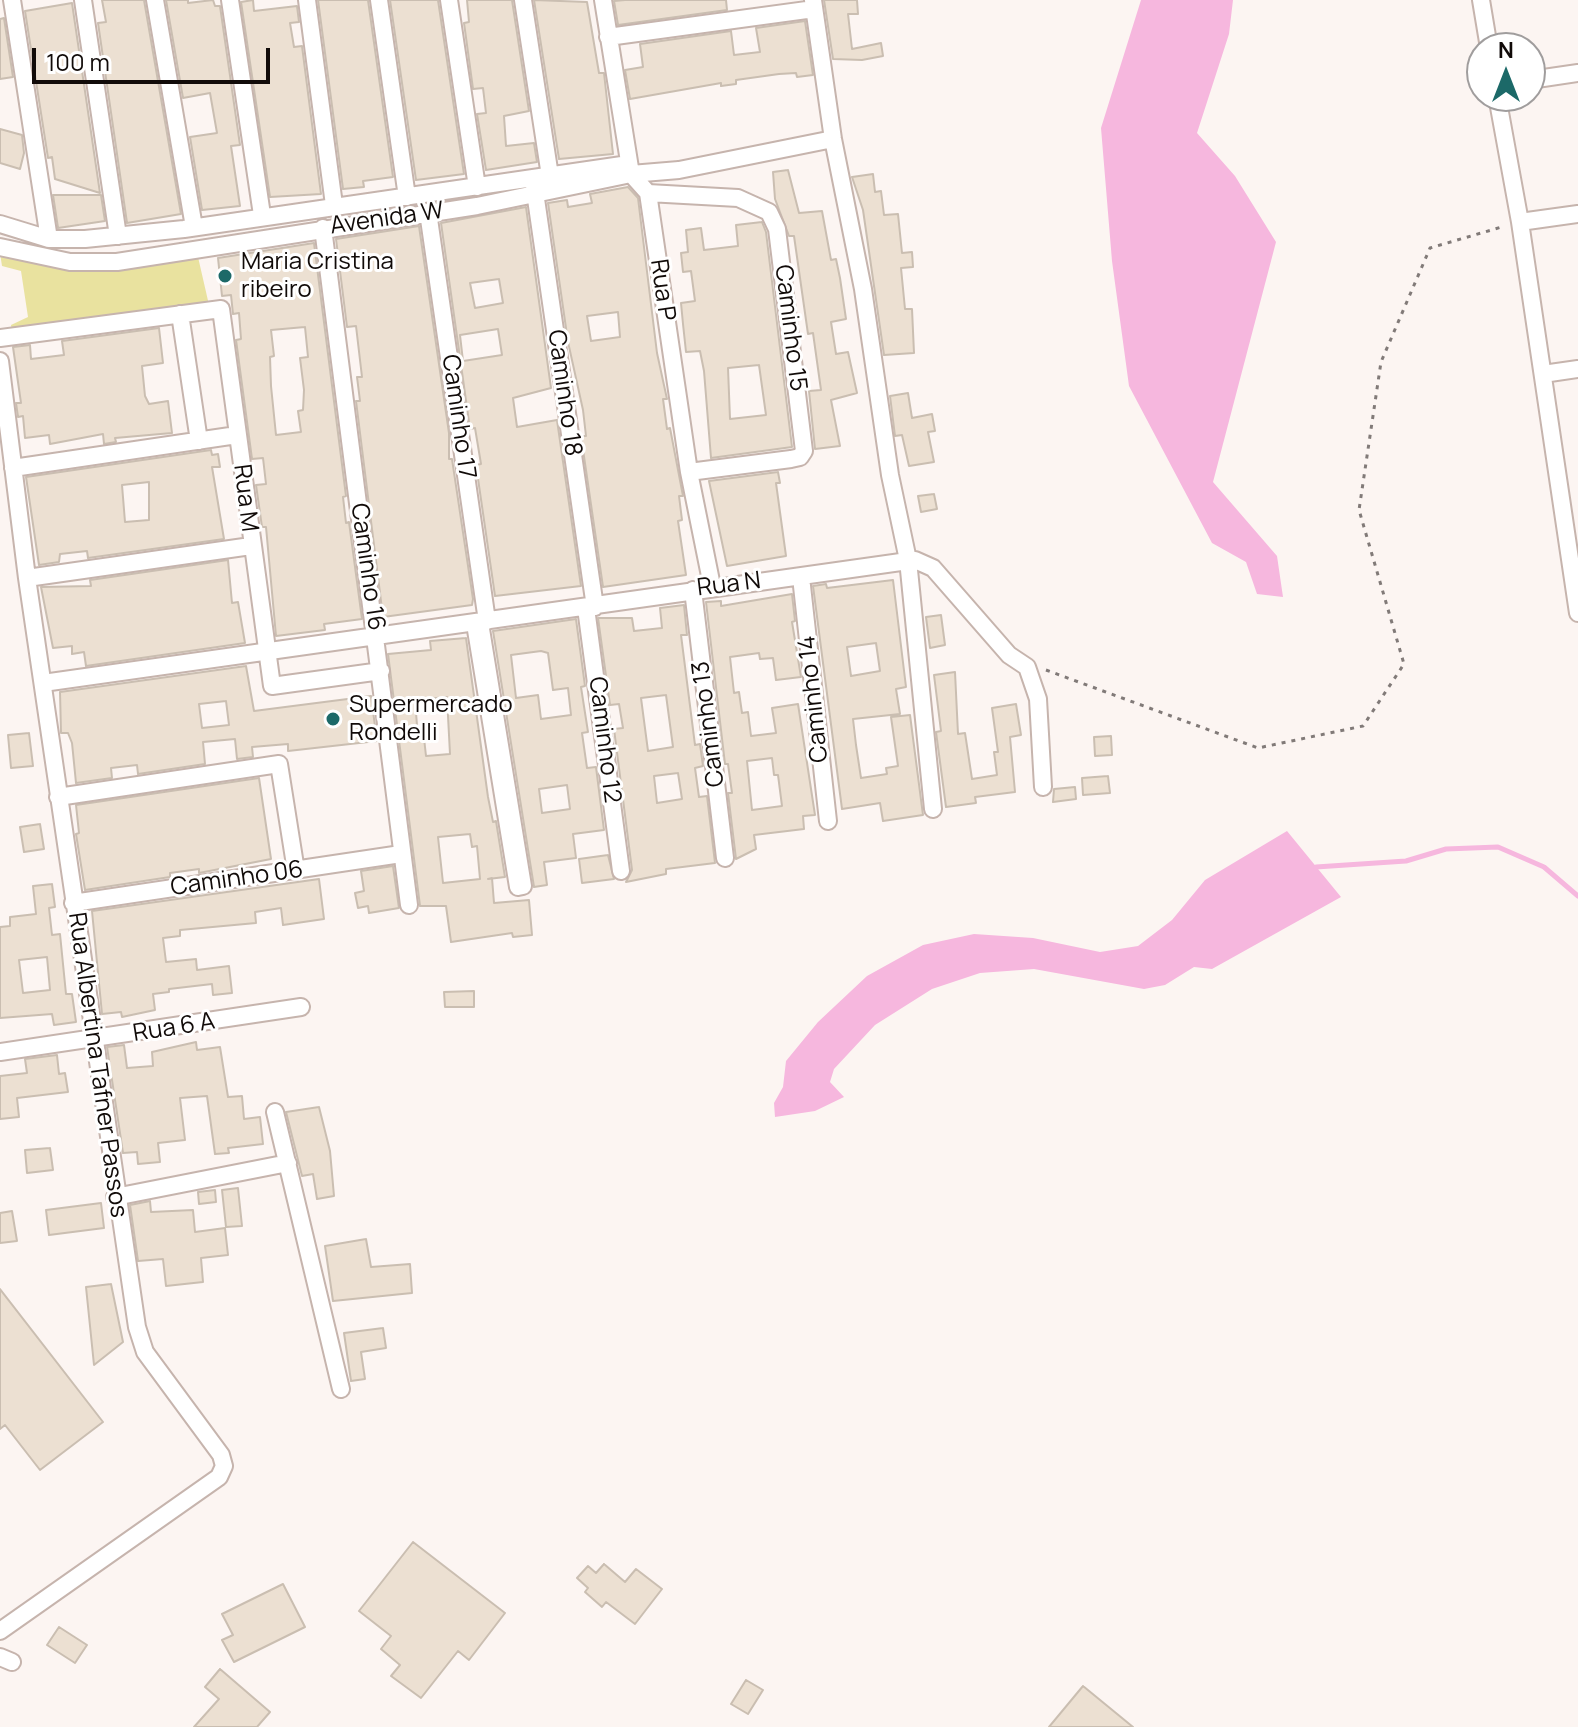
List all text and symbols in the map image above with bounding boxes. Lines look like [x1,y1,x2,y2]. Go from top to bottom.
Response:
scale bar [36,32,274,82]
north arrow [1466,32,1546,112]
text: N [1498,35,1514,65]
text: 100 m [46,45,110,78]
street label: Avenida W [328,197,446,241]
place label: Maria Cristina ribeiro [241,248,394,304]
street label: Rua P [643,257,681,323]
street label: Caminho 15 [768,263,812,393]
marker: Maria Cristina ribeiro [216,267,234,285]
street label: Caminho 18 [541,328,587,458]
street label: Caminho 17 [435,353,481,481]
street label: Rua M [227,463,263,533]
street label: Caminho 16 [344,502,390,632]
street label: Rua N [696,567,762,603]
street label: Caminho 14 [793,634,835,764]
street label: Caminho 13 [687,659,731,789]
street label: Caminho 12 [582,675,626,805]
place label: Supermercado Rondelli [349,691,513,747]
marker: Supermercado Rondelli [324,710,342,728]
street label: Caminho 06 [169,855,305,903]
street label: Rua Albertina Tafner Passos [61,910,133,1220]
street label: Rua 6 A [131,1007,217,1049]

